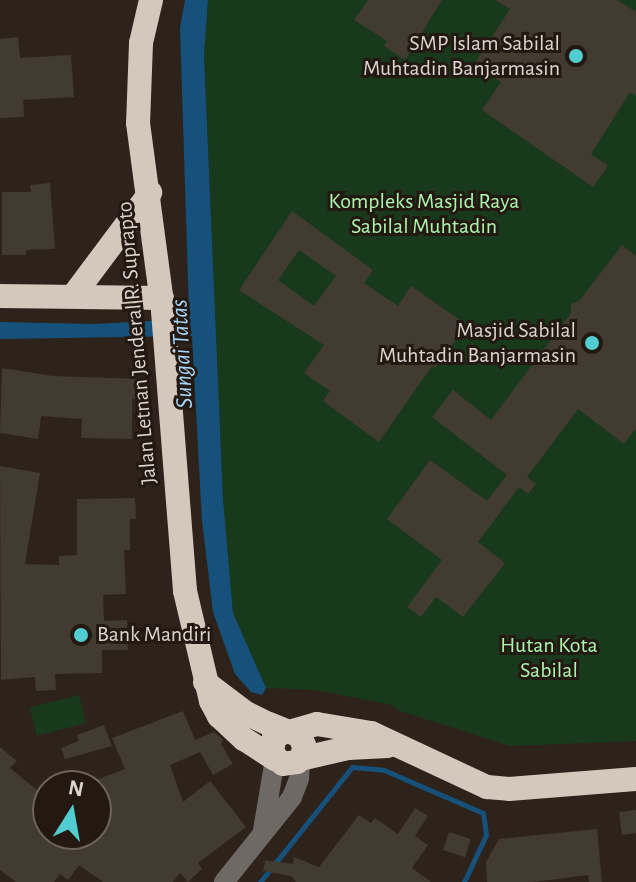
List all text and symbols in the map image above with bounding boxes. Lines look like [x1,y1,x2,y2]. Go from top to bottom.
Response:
place label: SMP Islam Sabilal Muhtadin Banjarmasin [363,30,560,82]
marker: SMP Islam Sabilal Muhtadin Banjarmasin [567,47,585,65]
park label: Kompleks Masjid Raya Sabilal Muhtadin [329,188,519,240]
street label: Jalan Letnan Jenderal R. Suprapto [111,200,163,486]
water label: Sungai Tatas [166,299,200,409]
place label: Masjid Sabilal Muhtadin Banjarmasin [379,317,576,368]
marker: Masjid Sabilal Muhtadin Banjarmasin [583,334,601,352]
place label: Bank Mandiri [97,622,211,648]
marker: Bank Mandiri [72,626,90,644]
park label: Hutan Kota Sabilal [500,632,598,684]
north arrow [32,770,112,850]
text: N [67,776,86,801]

